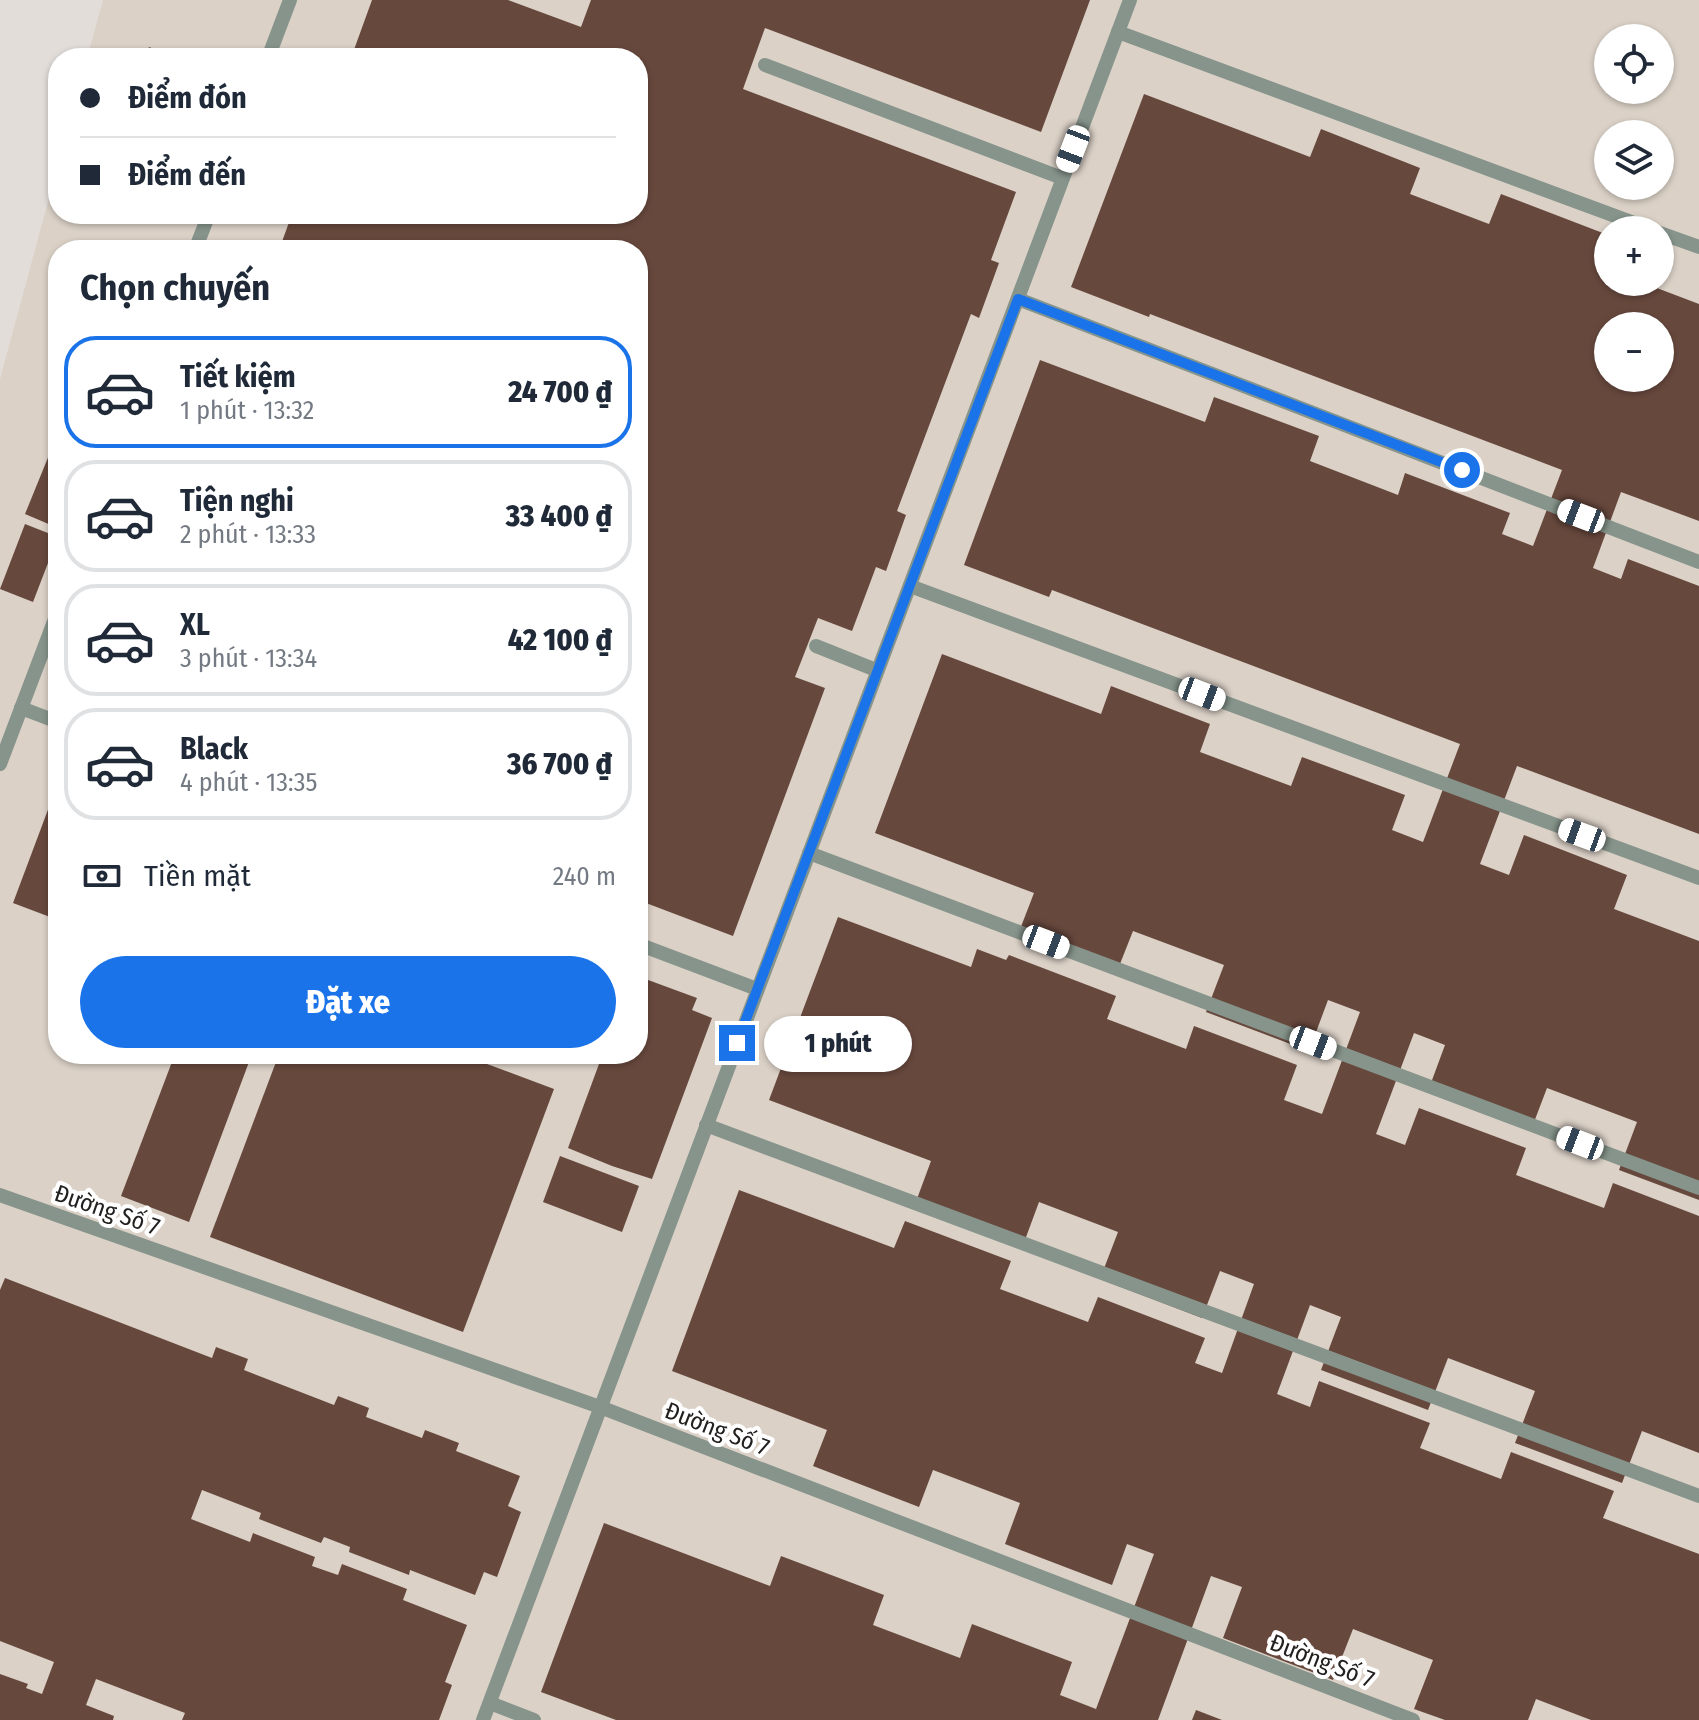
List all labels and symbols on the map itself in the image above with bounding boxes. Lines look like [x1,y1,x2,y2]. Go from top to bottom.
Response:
car [1053,122,1093,176]
route start [1444,452,1480,488]
car [1554,496,1608,536]
car [1175,674,1229,714]
car [1555,816,1609,854]
car [1019,922,1073,962]
callout: 1 phút [765,1015,913,1071]
car [1286,1023,1340,1063]
route end [719,1025,755,1061]
car [1553,1123,1607,1163]
street label: Đường Số 7 [51,1179,164,1241]
street label: Đường Số 7 [661,1396,773,1462]
street label: Đường Số 7 [1266,1628,1378,1694]

